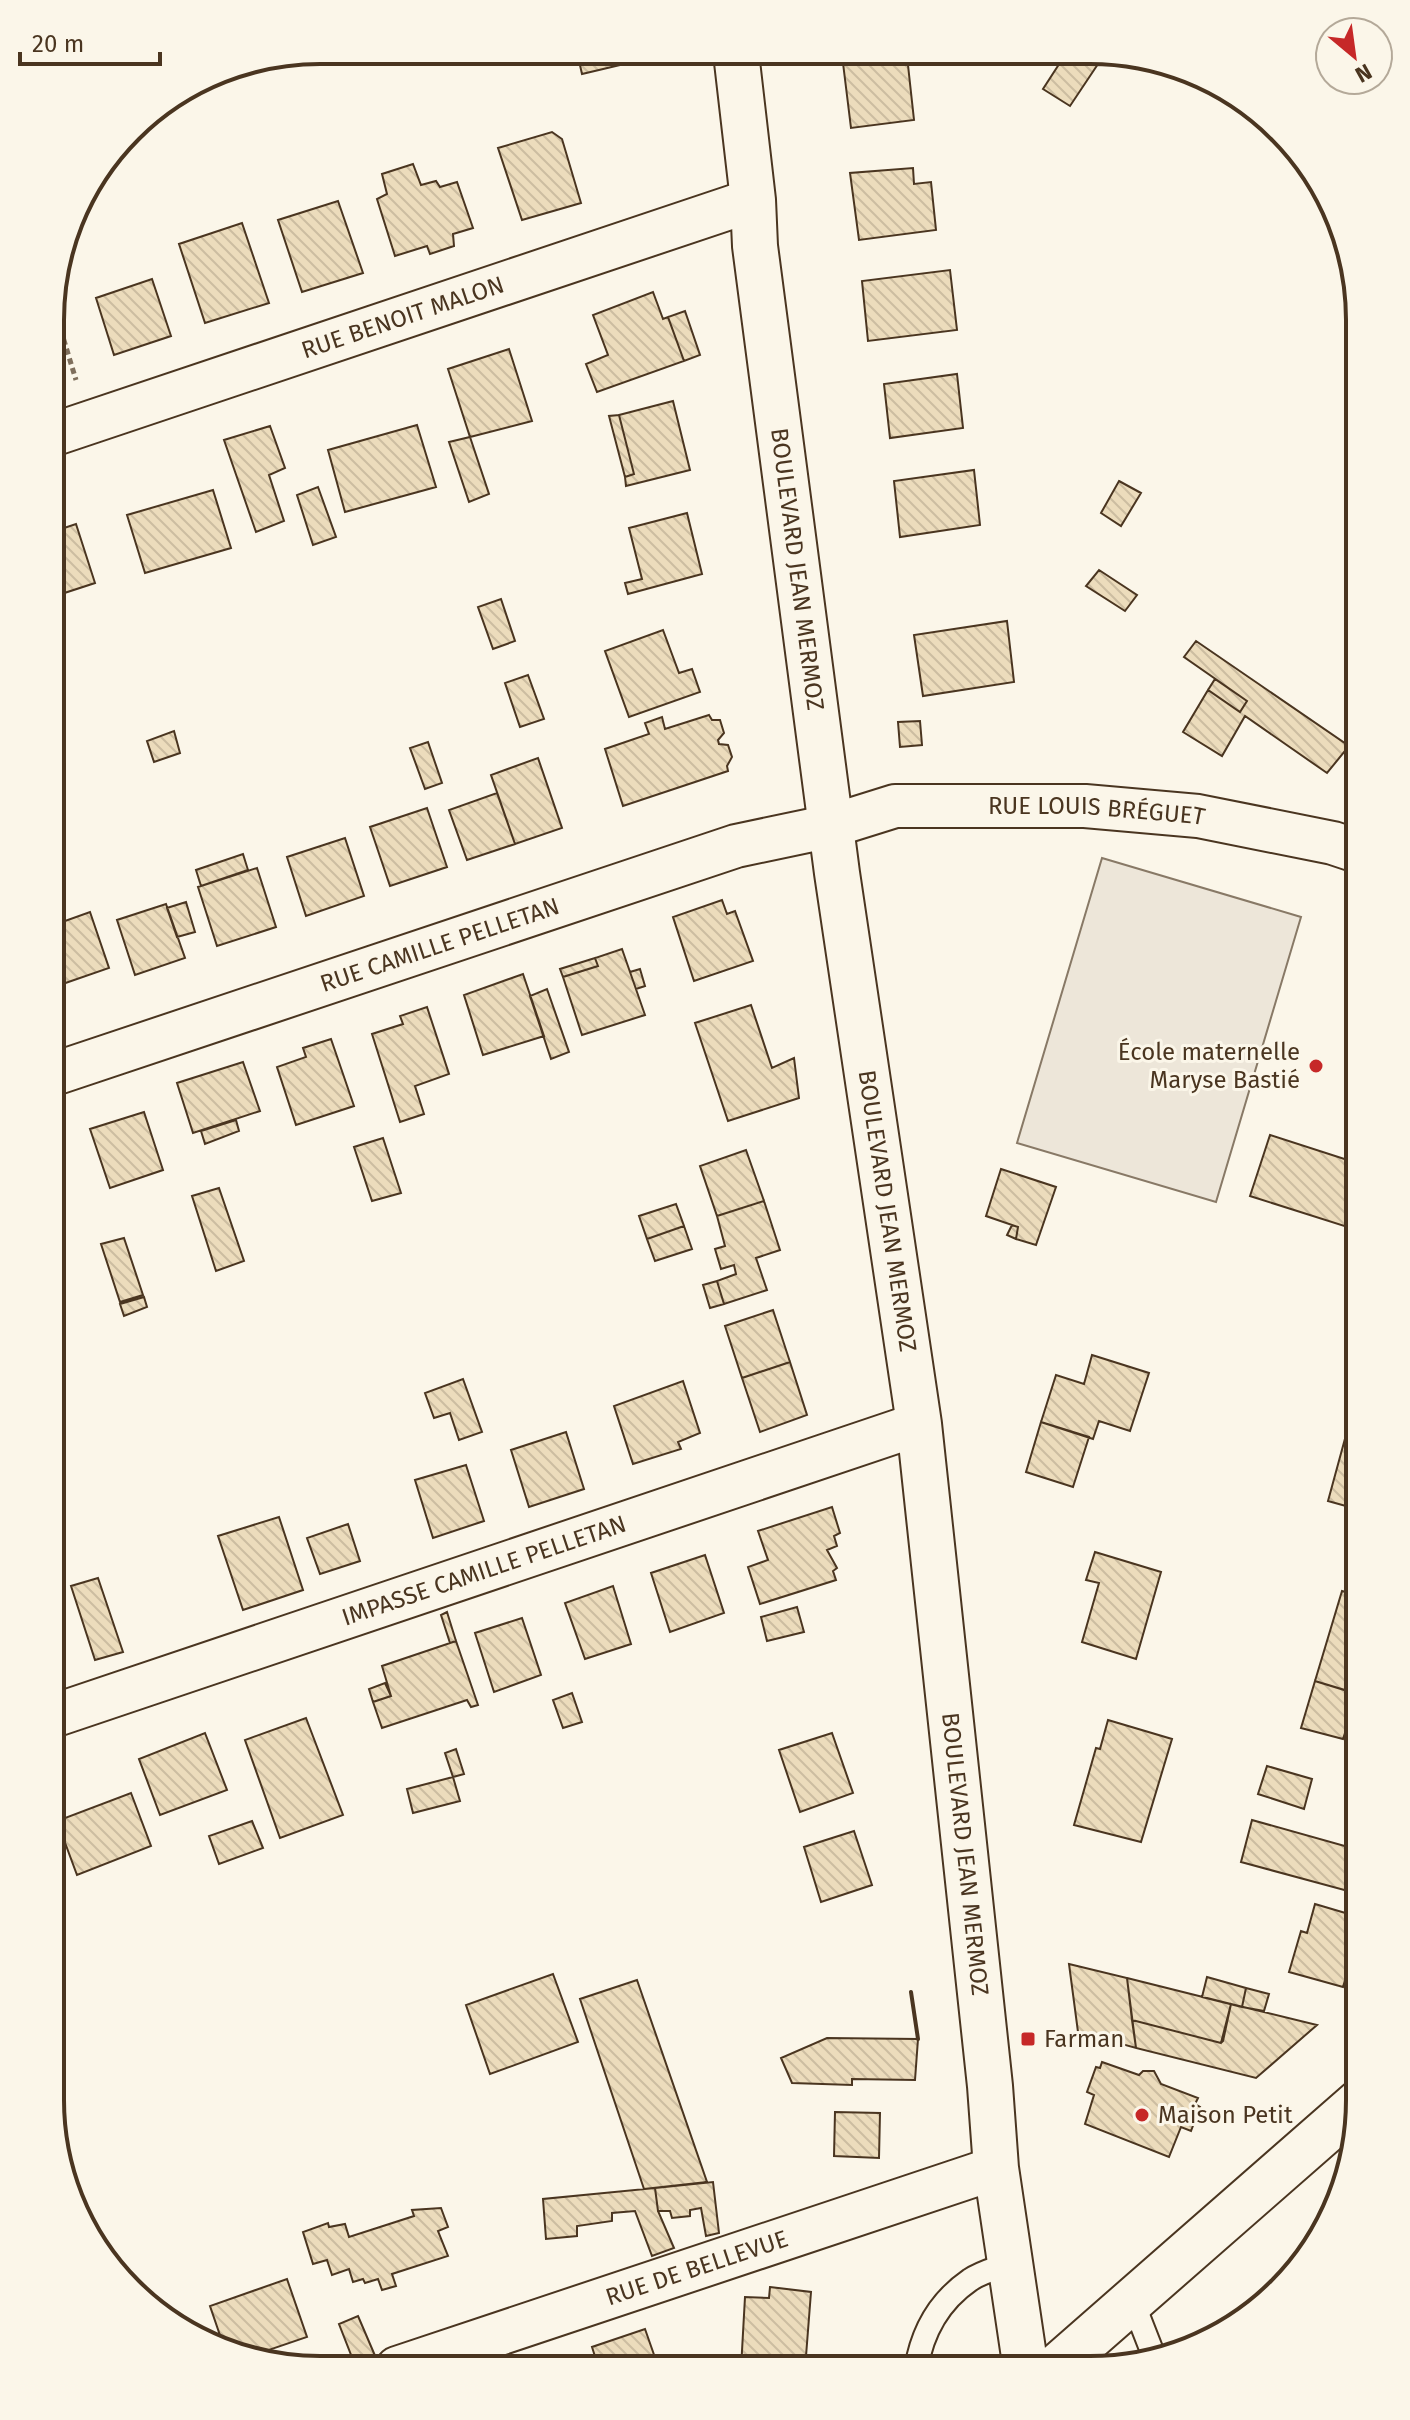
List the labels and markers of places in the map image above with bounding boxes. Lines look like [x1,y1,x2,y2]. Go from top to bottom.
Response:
place label: École maternelle Maryse Bastié [1118,1037,1300,1094]
marker: École maternelle Maryse Bastié [1307,1057,1325,1075]
place label: Farman [1044,2025,1124,2053]
marker: Farman [1019,2030,1037,2048]
place label: Maison Petit [1158,2101,1293,2129]
marker: Maison Petit [1133,2106,1151,2124]

